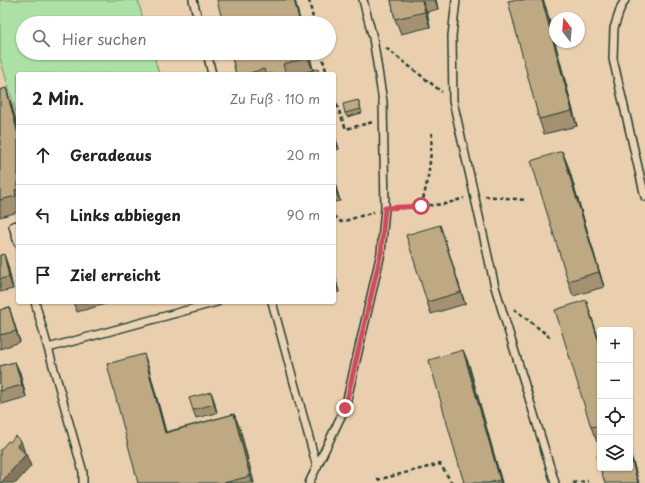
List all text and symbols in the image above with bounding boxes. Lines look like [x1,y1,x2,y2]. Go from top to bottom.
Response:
north arrow [549,12,585,48]
search box [16,16,336,60]
icon: search [30,27,52,49]
text: Hier suchen [62,27,147,50]
text: 2 Min. [32,85,84,111]
text: Zu Fuß · 110 m [230,89,320,108]
text: Geradeaus [70,143,152,166]
icon: ahead [32,144,54,166]
text: 20 m [286,145,320,164]
route start [412,197,430,215]
text: Links abbiegen [70,203,181,226]
icon: left [32,204,54,226]
text: 90 m [287,205,320,224]
text: Ziel erreicht [70,263,161,286]
icon: arrive [32,264,54,286]
map controls [597,327,633,471]
button: + [597,327,633,363]
button: − [597,363,633,399]
route end [336,399,354,417]
button: locate [597,399,633,435]
button: layers [597,435,633,471]

